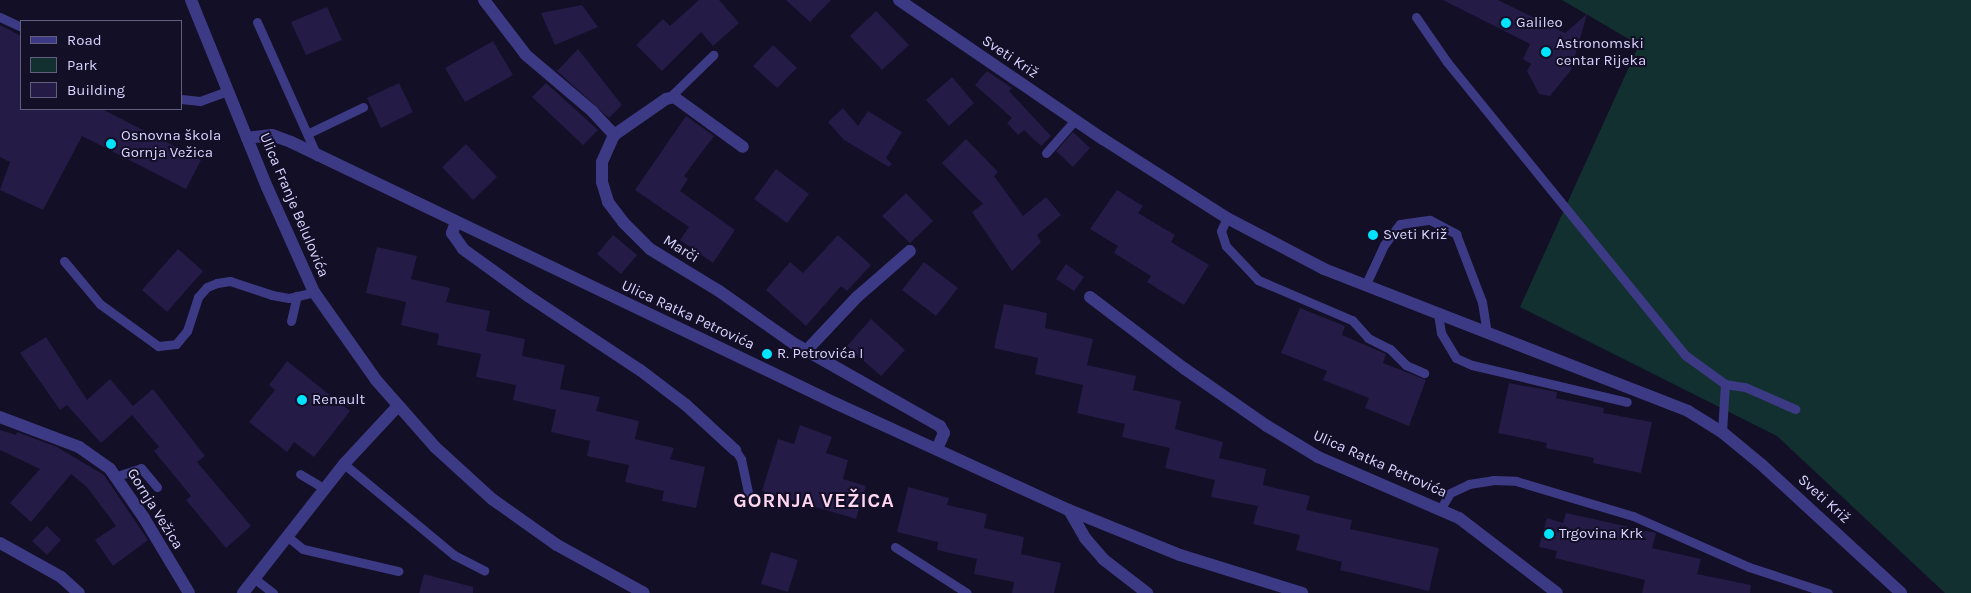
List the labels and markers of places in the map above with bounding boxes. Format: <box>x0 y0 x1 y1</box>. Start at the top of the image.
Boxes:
place label: Galileo <box>1516 14 1563 32</box>
marker: Galileo <box>1500 17 1512 29</box>
place label: Astronomski centar Rijeka <box>1556 34 1646 69</box>
marker: Astronomski centar Rijeka <box>1540 46 1552 58</box>
place label: Osnovna škola Gornja Vežica <box>121 126 221 161</box>
marker: Osnovna škola Gornja Vežica <box>105 138 117 150</box>
place label: Sveti Križ <box>1383 226 1447 244</box>
marker: Sveti Križ <box>1367 229 1379 241</box>
place label: R. Petrovića I <box>777 345 863 363</box>
marker: R. Petrovića I <box>761 348 773 360</box>
place label: Renault <box>312 391 365 409</box>
marker: Renault <box>296 394 308 406</box>
place label: Trgovina Krk <box>1559 525 1643 543</box>
marker: Trgovina Krk <box>1543 528 1555 540</box>

